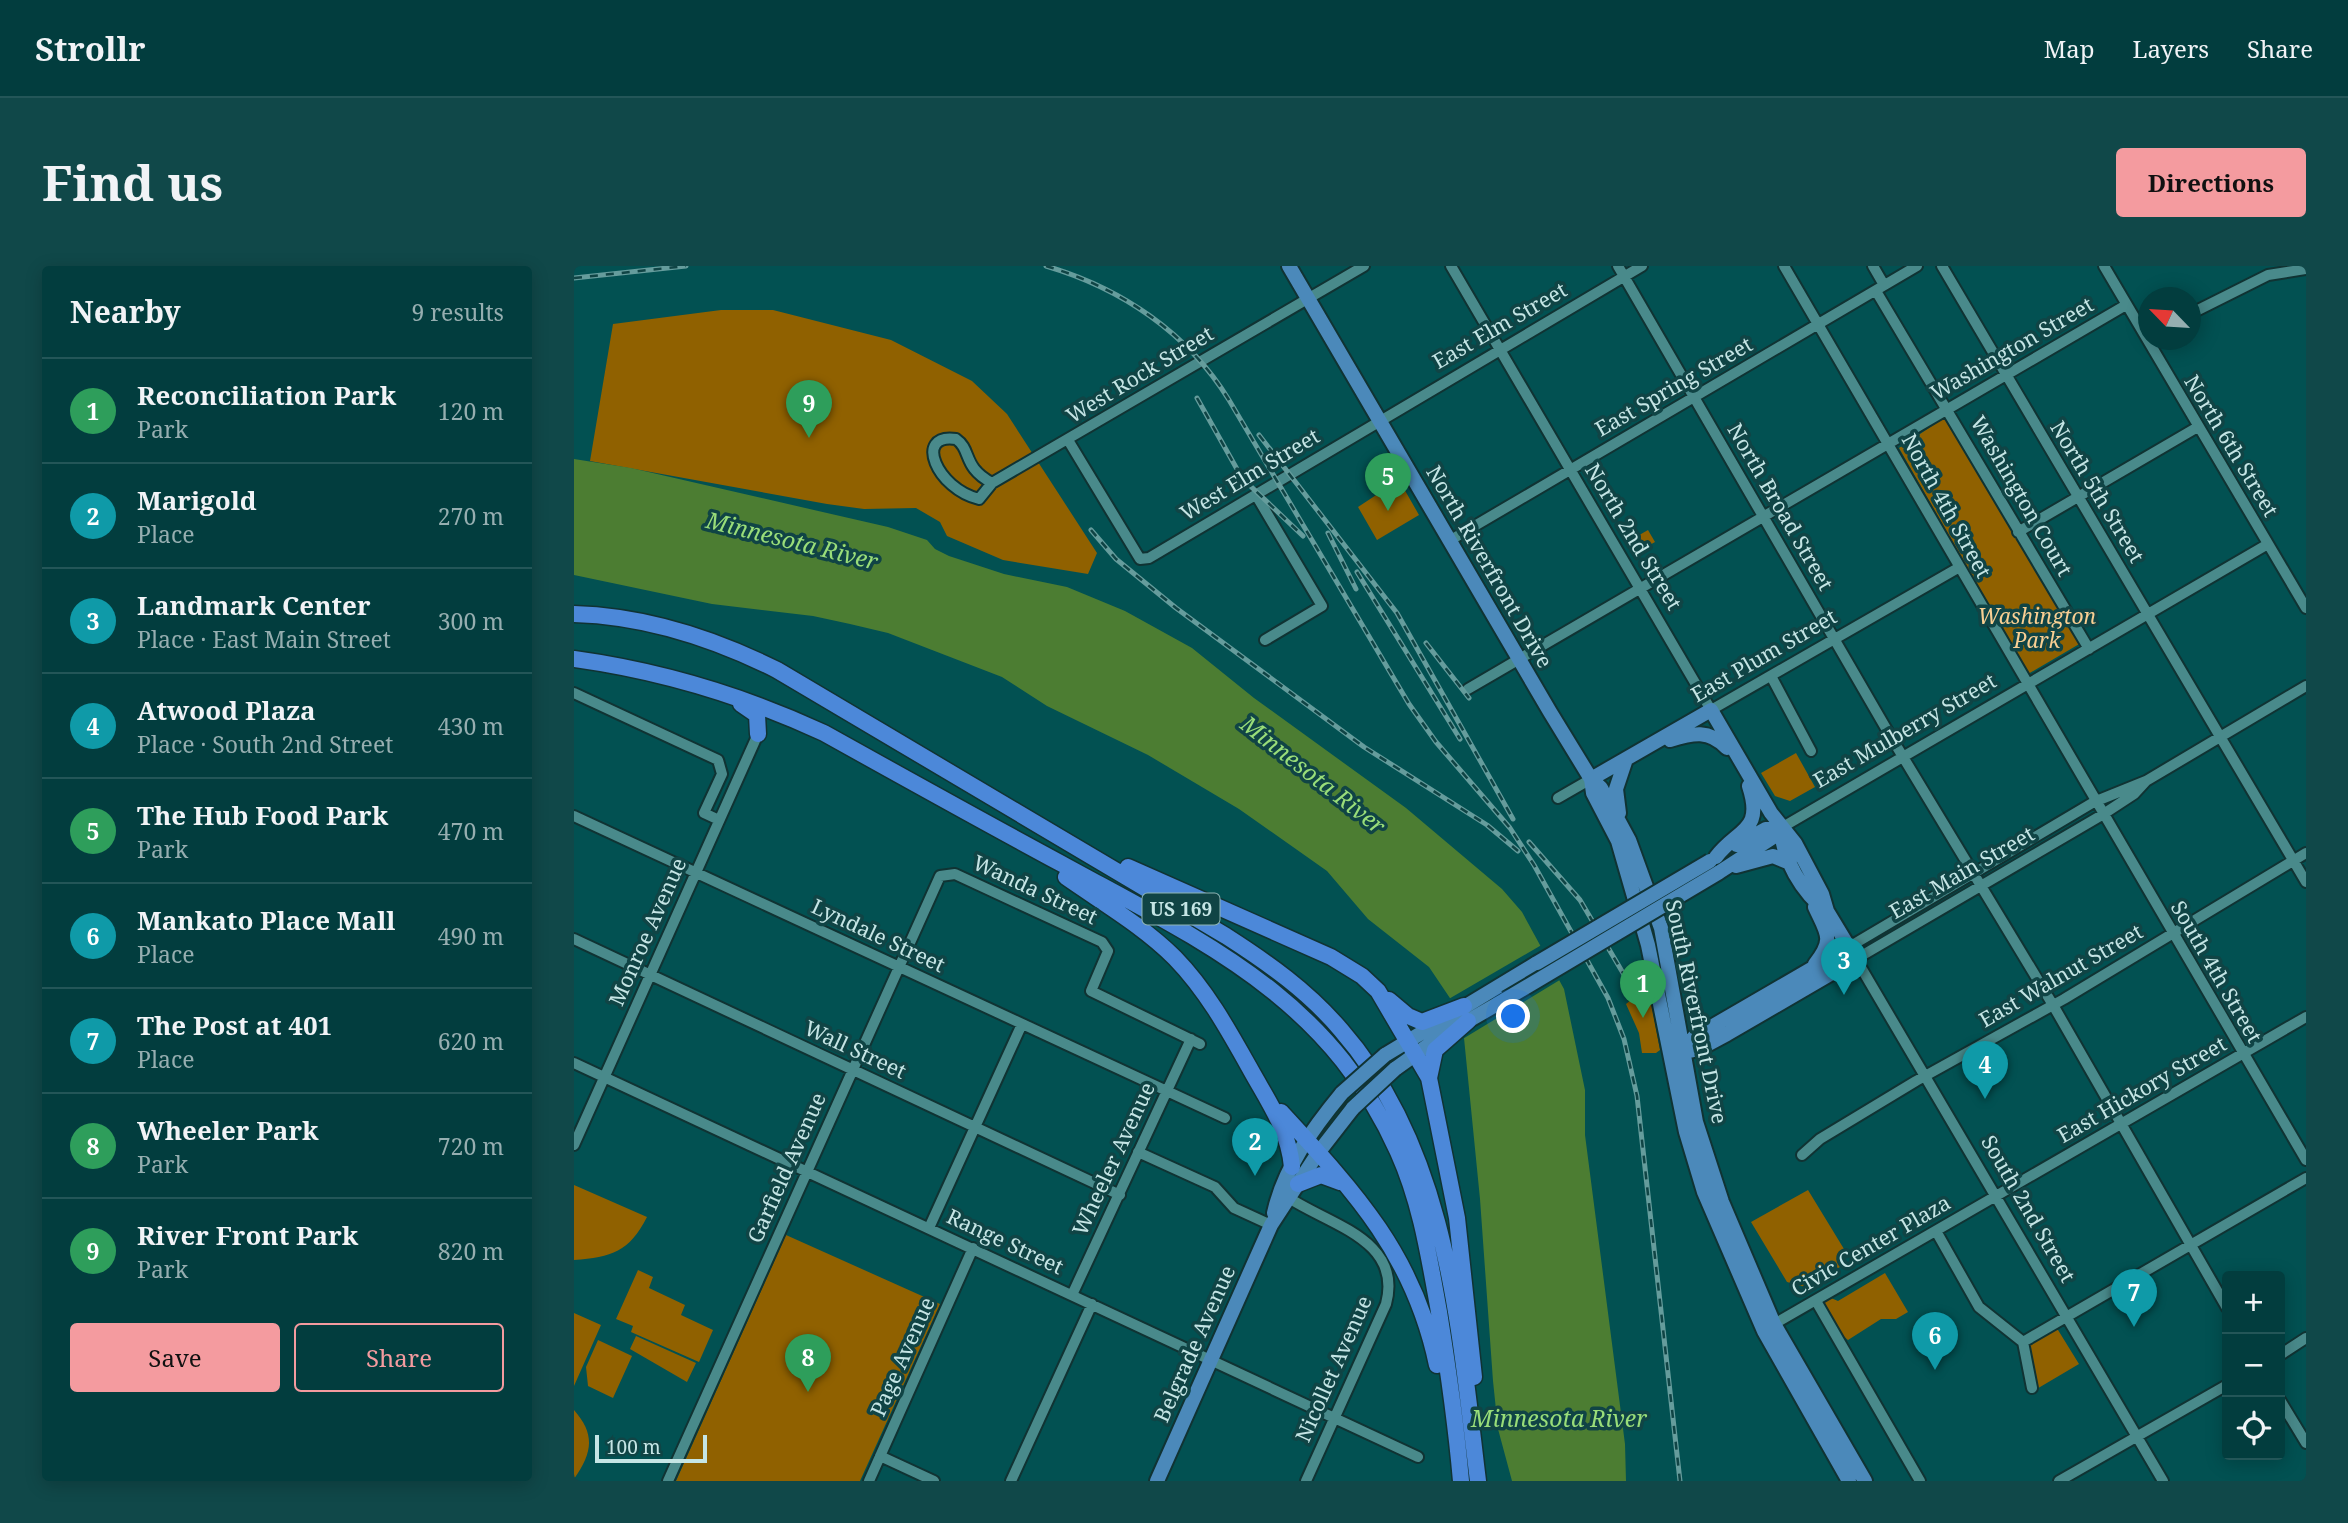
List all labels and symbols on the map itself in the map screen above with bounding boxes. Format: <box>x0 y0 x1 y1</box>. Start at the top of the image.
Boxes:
street label: East Elm Street <box>1427 275 1572 375</box>
north arrow <box>2138 287 2201 350</box>
street label: Washington Street <box>1925 290 2098 406</box>
street label: West Rock Street <box>1061 319 1218 429</box>
street label: East Spring Street <box>1590 330 1757 443</box>
street label: North 6th Street <box>2178 369 2285 522</box>
pin: 9 <box>786 380 832 438</box>
street label: Washington Court <box>1965 410 2079 581</box>
street label: North 5th Street <box>2044 415 2151 568</box>
street label: North Broad Street <box>1722 418 1840 595</box>
street label: West Elm Street <box>1175 422 1324 527</box>
street label: North 4th Street <box>1896 428 1998 583</box>
pin: 5 <box>1365 453 1411 511</box>
street label: North 2nd Street <box>1579 458 1689 615</box>
street label: North Riverfront Drive <box>1420 460 1559 673</box>
water label: Minnesota River <box>702 503 882 577</box>
street label: East Plum Street <box>1686 602 1841 708</box>
park label: Washington Park <box>1978 602 2097 654</box>
street label: East Mulberry Street <box>1808 666 2001 794</box>
water label: Minnesota River <box>1234 707 1393 841</box>
street label: East Main Street <box>1884 819 2039 925</box>
street label: Wanda Street <box>968 848 1102 930</box>
street label: Monroe Avenue <box>602 853 692 1010</box>
street label: Lyndale Street <box>807 892 950 978</box>
road number: US 169 <box>1142 894 1220 924</box>
street label: South 4th Street <box>2165 895 2269 1048</box>
street label: South Riverfront Drive <box>1660 897 1734 1126</box>
street label: East Walnut Street <box>1974 917 2147 1033</box>
pin: 3 <box>1821 937 1867 995</box>
pin: 1 <box>1620 960 1666 1018</box>
your location <box>1496 999 1530 1033</box>
street label: Wall Street <box>800 1013 911 1085</box>
street label: East Hickory Street <box>2052 1029 2231 1149</box>
pin: 4 <box>1962 1041 2008 1099</box>
street label: Wheeler Avenue <box>1065 1077 1161 1240</box>
street label: Garfield Avenue <box>740 1088 832 1247</box>
pin: 2 <box>1232 1118 1278 1176</box>
street label: South 2nd Street <box>1975 1130 2082 1287</box>
street label: Civic Center Plaza <box>1786 1188 1955 1302</box>
street label: Range Street <box>943 1202 1068 1280</box>
street label: Belgrade Avenue <box>1147 1261 1241 1426</box>
pin: 7 <box>2111 1269 2157 1327</box>
street label: Nicollet Avenue <box>1288 1291 1378 1446</box>
street label: Page Avenue <box>863 1293 941 1421</box>
pin: 6 <box>1912 1312 1958 1370</box>
pin: 8 <box>785 1334 831 1392</box>
water label: Minnesota River <box>1470 1402 1647 1434</box>
scale bar <box>595 1432 707 1464</box>

